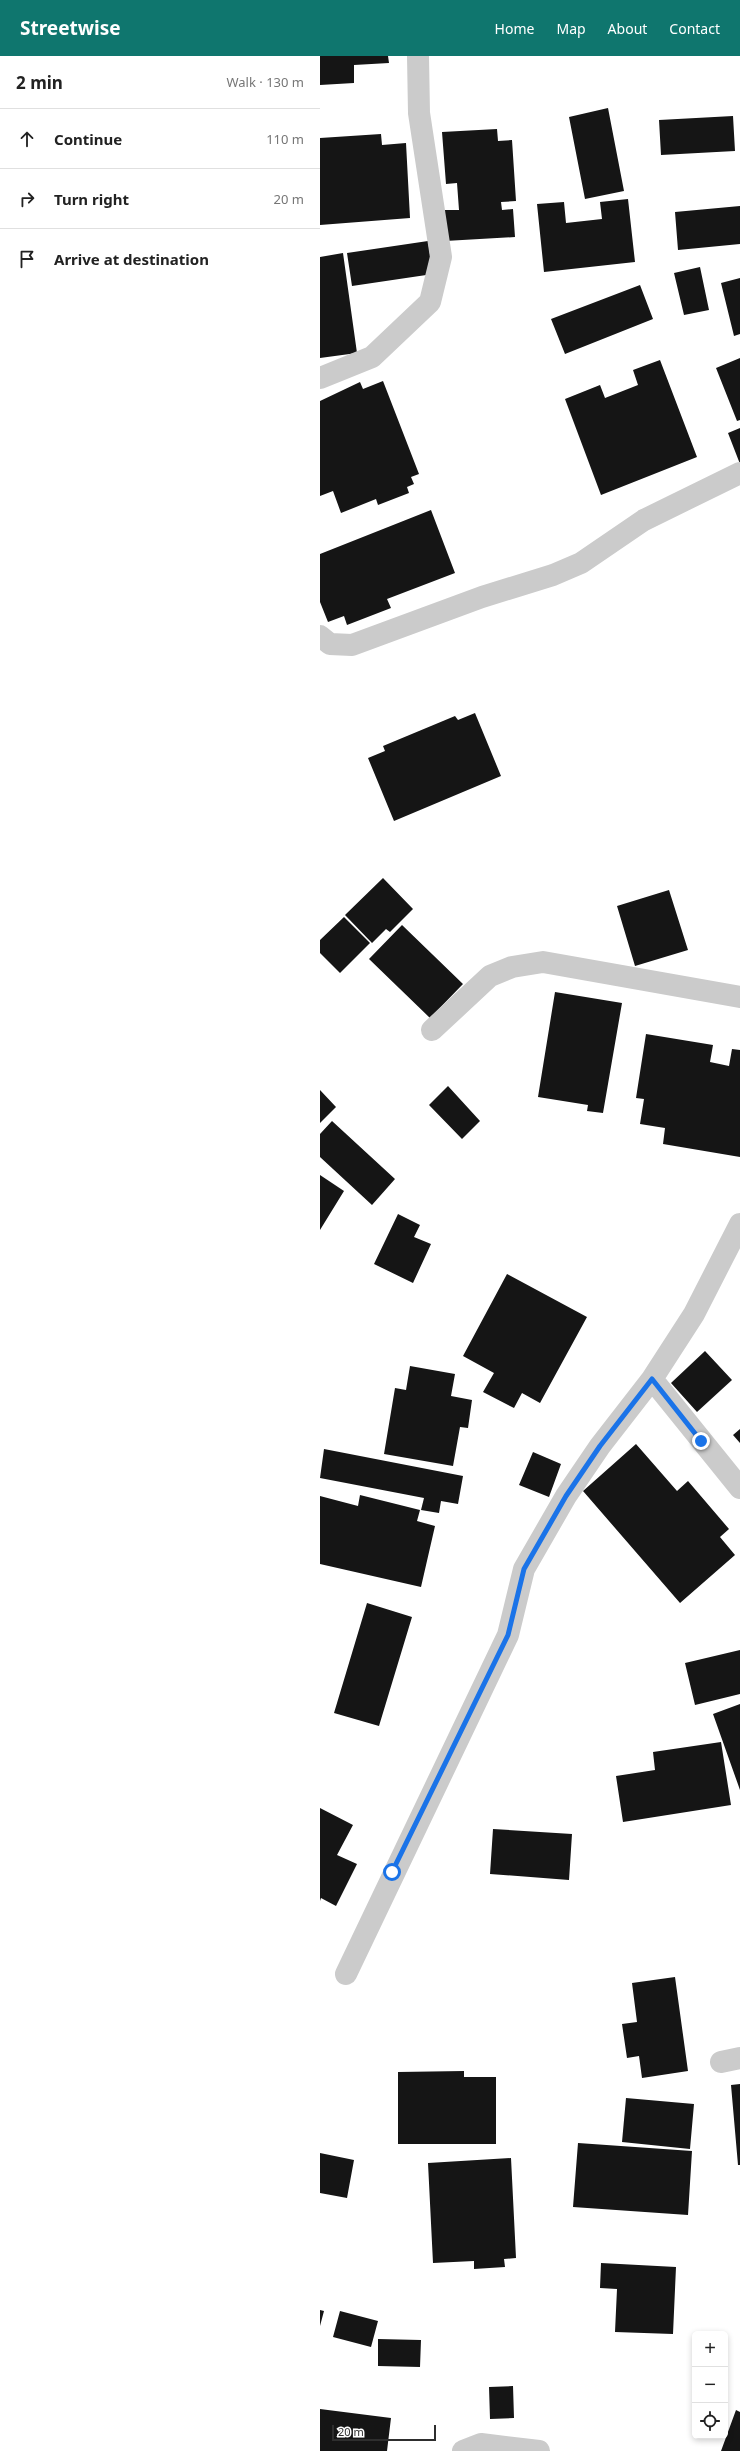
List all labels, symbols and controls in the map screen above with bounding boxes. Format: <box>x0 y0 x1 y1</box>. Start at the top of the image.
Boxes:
text: Streetwise <box>20 15 121 41</box>
text: Home <box>495 19 534 38</box>
text: Map <box>556 19 586 38</box>
text: About <box>608 19 647 38</box>
text: Contact <box>669 19 720 38</box>
text: 2 min <box>16 71 63 94</box>
text: Walk · 130 m <box>226 73 304 91</box>
icon: ahead <box>16 128 38 150</box>
text: Continue <box>54 129 122 149</box>
text: 110 m <box>266 130 304 148</box>
icon: right <box>16 188 38 210</box>
text: Turn right <box>54 189 129 209</box>
text: 20 m <box>274 190 304 208</box>
icon: arrive <box>16 248 38 270</box>
text: Arrive at destination <box>54 249 209 269</box>
route end <box>692 1432 710 1450</box>
route start <box>383 1863 401 1881</box>
map controls <box>692 2331 728 2439</box>
button: + <box>692 2331 728 2367</box>
button: − <box>692 2367 728 2403</box>
button: locate <box>692 2403 728 2439</box>
scale bar <box>332 2423 436 2442</box>
text: 20 m <box>338 2424 364 2439</box>

